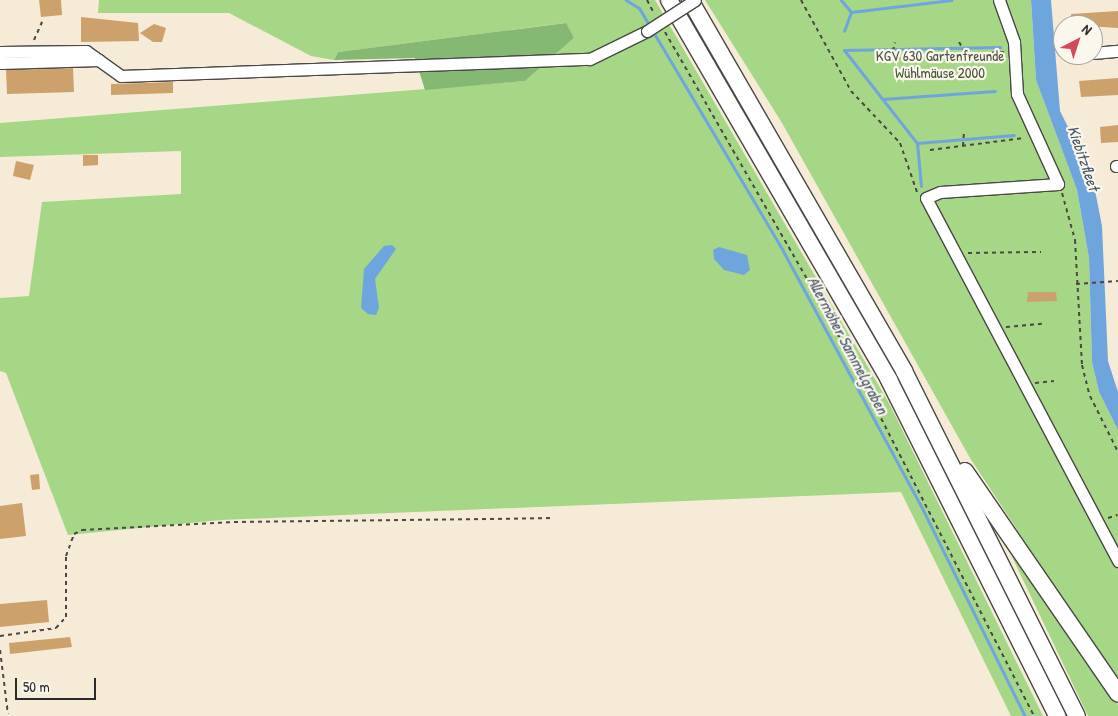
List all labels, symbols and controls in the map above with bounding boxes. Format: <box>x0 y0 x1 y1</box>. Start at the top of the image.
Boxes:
north arrow <box>1053 15 1103 65</box>
text: N <box>1078 19 1096 39</box>
park label: KGV 630 Gartenfreunde Wühlmäuse 2000 <box>876 46 1004 81</box>
water label: Kiebitzfleet <box>1064 123 1104 193</box>
water label: Allermöher Sammelgraben <box>804 273 892 417</box>
scale bar <box>18 668 99 700</box>
text: 50 m <box>23 676 50 697</box>

